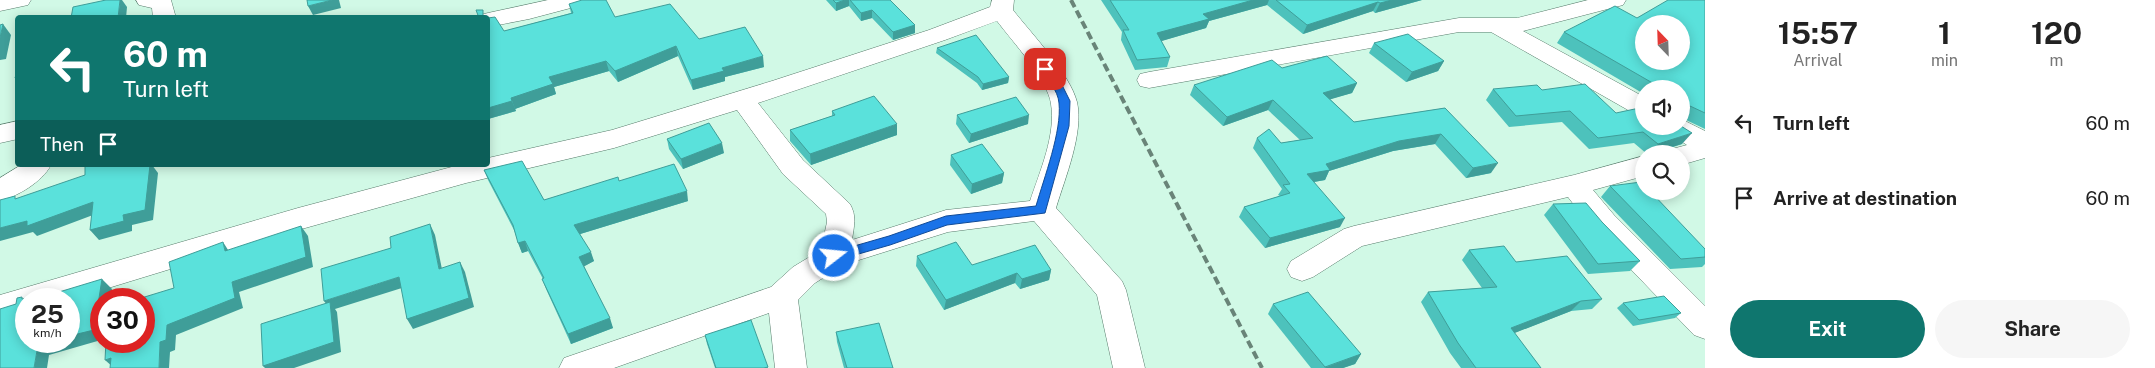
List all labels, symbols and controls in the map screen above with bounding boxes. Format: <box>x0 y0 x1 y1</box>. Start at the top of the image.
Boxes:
north arrow <box>1635 15 1690 70</box>
map controls <box>1635 15 1690 200</box>
text: 15:57 <box>1778 15 1858 51</box>
text: 1 <box>1938 15 1951 51</box>
text: 120 <box>2031 15 2082 51</box>
text: 60 m <box>123 34 208 75</box>
icon: left <box>40 35 105 100</box>
pin <box>1024 48 1066 90</box>
text: Arrival <box>1793 51 1843 70</box>
text: min <box>1931 51 1958 70</box>
text: m <box>2050 51 2063 70</box>
icon: arrive <box>1031 55 1059 83</box>
text: Turn left <box>123 76 209 102</box>
button: sound <box>1635 80 1690 135</box>
icon: left <box>1730 109 1758 137</box>
text: Turn left <box>1773 112 1850 134</box>
text: 60 m <box>2086 112 2130 134</box>
icon: arrive <box>94 130 122 158</box>
text: Then <box>40 133 84 155</box>
button: search <box>1635 145 1690 200</box>
icon: arrive <box>1730 184 1758 212</box>
text: Arrive at destination <box>1773 187 1957 209</box>
text: 60 m <box>2086 187 2130 209</box>
position arrow <box>807 229 859 281</box>
speed limit sign: 30 <box>90 288 155 353</box>
text: 25 <box>31 299 64 329</box>
button: Exit <box>1730 300 1925 358</box>
button: Share <box>1935 300 2130 358</box>
text: km/h <box>33 326 62 340</box>

